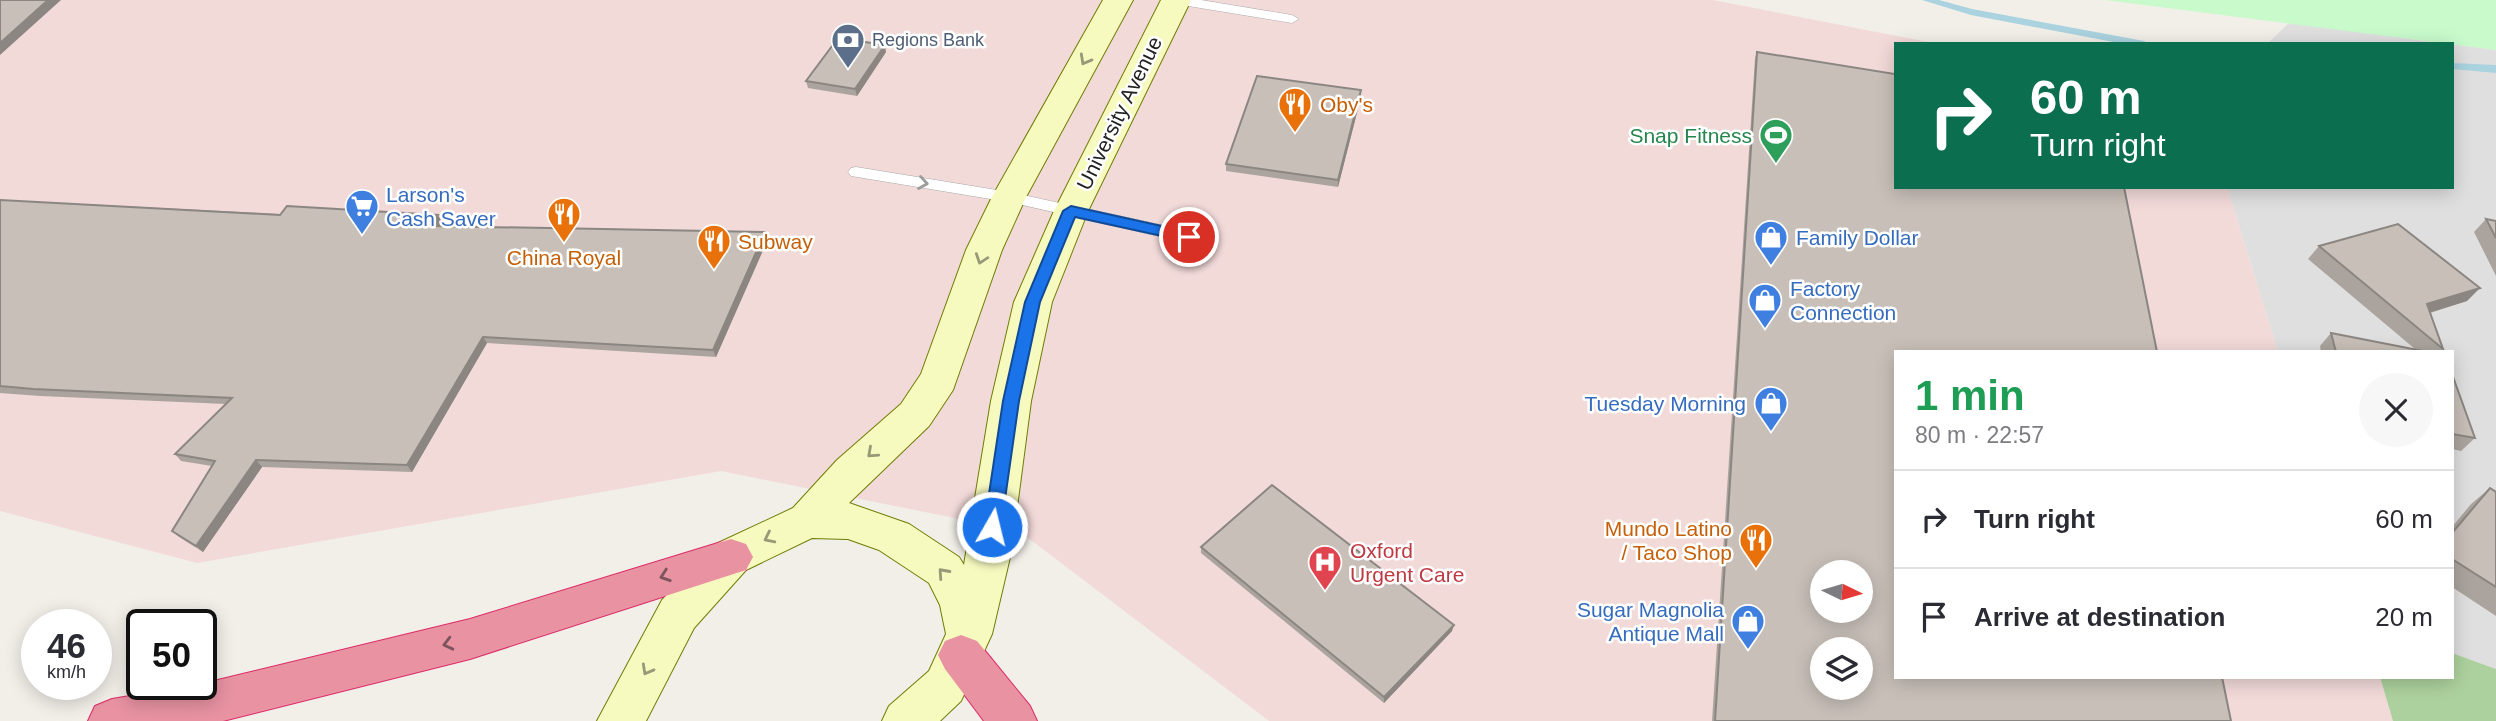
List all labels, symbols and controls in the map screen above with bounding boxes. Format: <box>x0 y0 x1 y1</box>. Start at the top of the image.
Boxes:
bank icon: Regions Bank <box>829 21 867 70</box>
place label: Regions Bank <box>872 30 985 50</box>
street label: University Avenue <box>1072 33 1166 193</box>
one-way arrow <box>1080 53 1093 65</box>
icon: right <box>1915 70 2006 161</box>
text: 60 m <box>2030 70 2142 124</box>
restaurant icon: Oby's <box>1276 85 1314 134</box>
place label: Oby's <box>1320 93 1373 116</box>
sports icon: Snap Fitness <box>1757 116 1795 165</box>
place label: Snap Fitness <box>1629 124 1752 147</box>
text: Turn right <box>2030 127 2166 163</box>
one-way arrow <box>917 175 929 190</box>
place label: Larson's Cash Saver <box>386 183 496 230</box>
supermarket icon: Larson's Cash Saver <box>343 187 381 236</box>
restaurant icon: China Royal <box>545 195 583 244</box>
pin <box>1159 207 1219 267</box>
icon: arrive <box>1170 218 1208 256</box>
shop icon: Family Dollar <box>1752 218 1790 267</box>
restaurant icon: Subway <box>695 222 733 271</box>
place label: Family Dollar <box>1796 226 1919 249</box>
place label: Subway <box>738 230 813 253</box>
place label: China Royal <box>507 246 621 269</box>
one-way arrow <box>975 253 989 265</box>
place label: Factory Connection <box>1790 277 1896 324</box>
shop icon: Factory Connection <box>1746 281 1784 330</box>
text: 1 min <box>1915 372 2025 419</box>
button: close <box>2359 373 2433 447</box>
shop icon: Tuesday Morning <box>1752 384 1790 433</box>
place label: Tuesday Morning <box>1585 392 1746 415</box>
text: 80 m · 22:57 <box>1915 422 2044 448</box>
one-way arrow <box>867 445 880 457</box>
position arrow <box>955 490 1029 564</box>
icon: right <box>1915 500 1953 538</box>
text: Turn right <box>1974 504 2095 534</box>
text: 60 m <box>2375 504 2433 534</box>
place label: Mundo Latino / Taco Shop <box>1605 517 1732 564</box>
restaurant icon: Mundo Latino / Taco Shop <box>1737 521 1775 570</box>
one-way arrow <box>764 529 776 543</box>
place label: Oxford Urgent Care <box>1350 539 1464 586</box>
hospital icon: Oxford Urgent Care <box>1306 543 1344 592</box>
north arrow <box>1810 560 1872 623</box>
map controls <box>1810 560 1873 700</box>
one-way arrow <box>660 568 672 582</box>
one-way arrow <box>939 568 951 581</box>
place label: Sugar Magnolia Antique Mall <box>1577 598 1724 645</box>
icon: arrive <box>1915 598 1953 636</box>
shop icon: Sugar Magnolia Antique Mall <box>1729 602 1767 651</box>
text: Arrive at destination <box>1974 602 2225 632</box>
text: 20 m <box>2375 602 2433 632</box>
speed limit sign: 50 <box>126 609 217 700</box>
text: 46 <box>47 626 86 665</box>
one-way arrow <box>442 636 454 650</box>
button: layers <box>1810 637 1873 700</box>
text: km/h <box>47 662 86 682</box>
one-way arrow <box>642 663 655 675</box>

